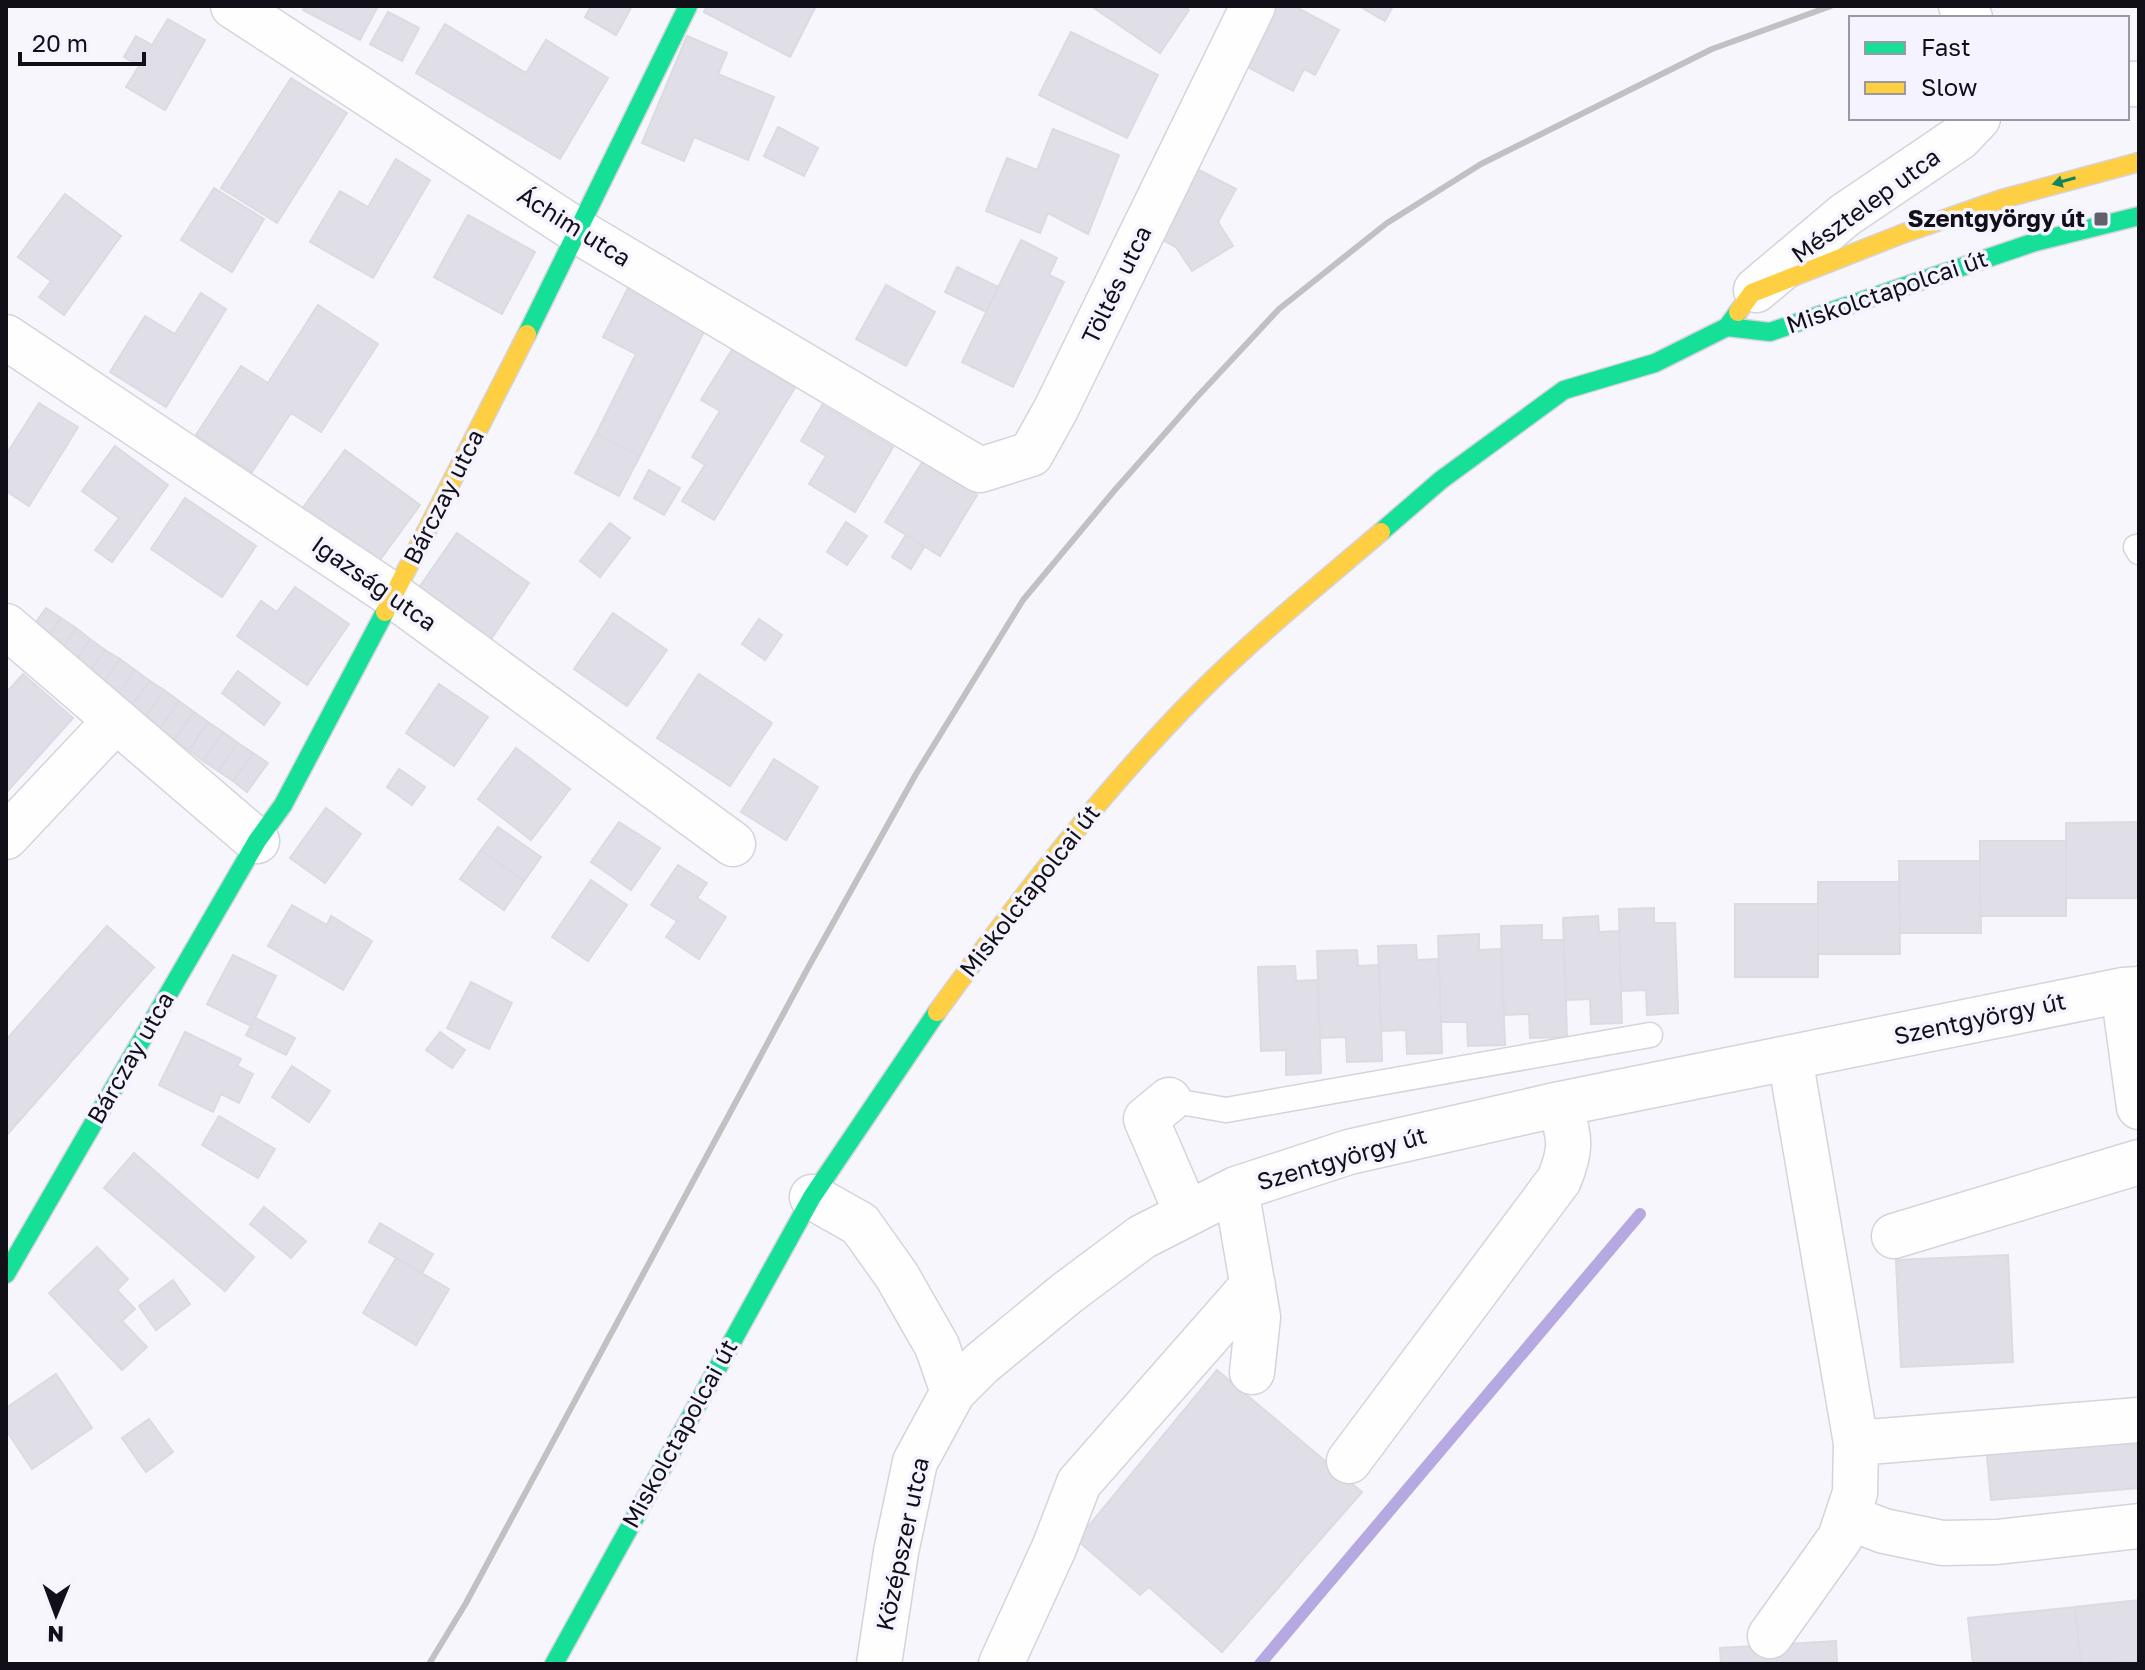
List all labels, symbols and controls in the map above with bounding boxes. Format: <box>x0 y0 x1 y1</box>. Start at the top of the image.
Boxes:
scale bar <box>20 16 144 66</box>
legend <box>1849 16 2129 120</box>
text: 20 m <box>32 28 88 57</box>
text: Fast <box>1921 32 1971 61</box>
text: Slow <box>1921 72 1977 101</box>
street label: Mésztelep utca <box>1785 141 1945 268</box>
one-way arrow <box>2051 175 2075 188</box>
street label: Áchim utca <box>513 179 637 272</box>
place label: Szentgyörgy út <box>1908 203 2085 232</box>
marker: Szentgyörgy út <box>2092 210 2110 228</box>
street label: Töltés utca <box>1075 220 1157 348</box>
street label: Miskolctapolcai út <box>1782 243 1991 339</box>
street label: Bárczay utca <box>396 424 489 569</box>
street label: Igazság utca <box>307 529 443 636</box>
street label: Miskolctapolcai út <box>953 798 1105 982</box>
street label: Szentgyörgy út <box>1891 985 2068 1050</box>
street label: Bárczay utca <box>80 986 179 1128</box>
street label: Szentgyörgy út <box>1253 1120 1430 1196</box>
street label: Miskolctapolcai út <box>615 1334 742 1532</box>
street label: Középszer utca <box>869 1454 934 1633</box>
north arrow <box>16 1574 96 1654</box>
text: N <box>47 1621 64 1648</box>

